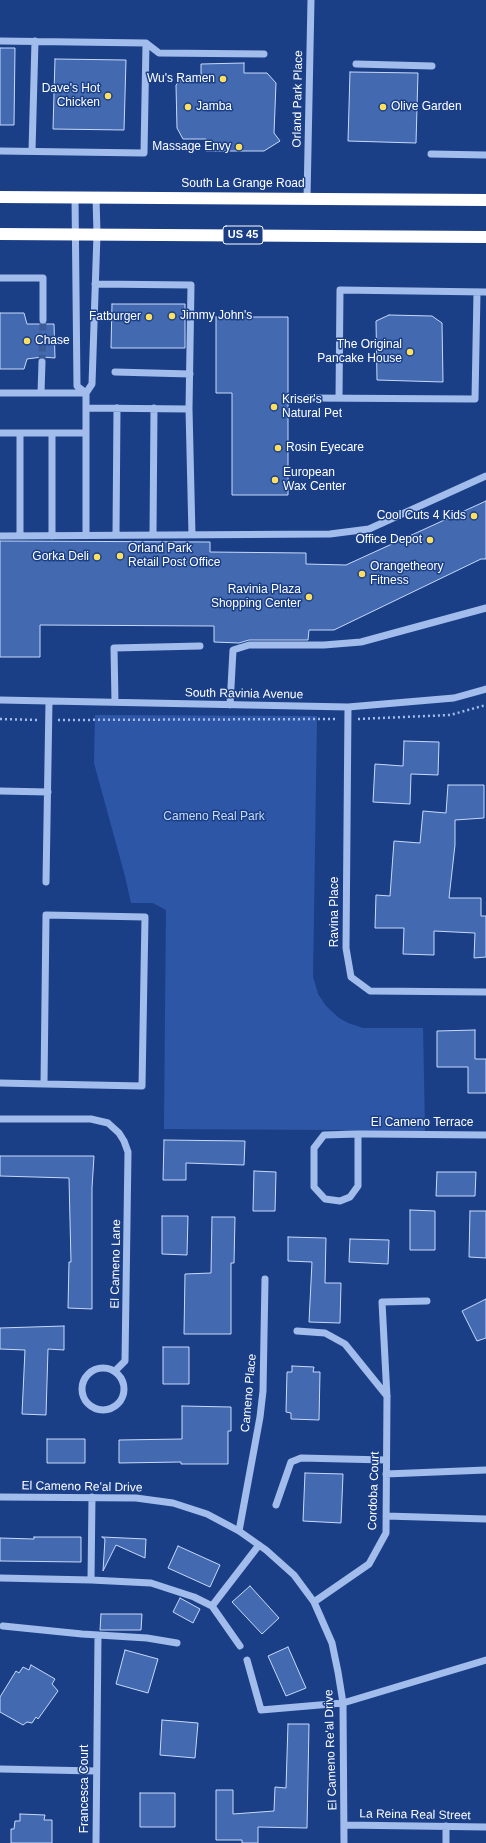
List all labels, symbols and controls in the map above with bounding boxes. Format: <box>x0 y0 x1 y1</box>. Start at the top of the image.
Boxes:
street label: Orland Park Place <box>290 50 306 148</box>
place label: Wu's Ramen <box>147 72 215 86</box>
marker: Wu's Ramen <box>218 74 228 84</box>
place label: Dave's Hot Chicken <box>42 82 100 110</box>
marker: Dave's Hot Chicken <box>103 91 113 101</box>
place label: Jamba <box>196 100 232 114</box>
place label: Olive Garden <box>391 100 462 114</box>
marker: Jamba <box>183 102 193 112</box>
marker: Olive Garden <box>378 102 388 112</box>
place label: Massage Envy <box>152 140 231 154</box>
marker: Massage Envy <box>234 142 244 152</box>
street label: South La Grange Road <box>181 177 305 191</box>
road number: US 45 <box>223 226 263 244</box>
place label: Jimmy John's <box>180 309 252 323</box>
place label: Fatburger <box>89 310 141 324</box>
marker: Jimmy John's <box>167 311 177 321</box>
marker: Fatburger <box>144 312 154 322</box>
place label: Chase <box>35 334 70 348</box>
marker: Chase <box>22 336 32 346</box>
place label: The Original Pancake House <box>317 338 402 366</box>
marker: The Original Pancake House <box>405 347 415 357</box>
place label: Kriser's Natural Pet <box>282 393 342 421</box>
marker: Kriser's Natural Pet <box>269 402 279 412</box>
place label: Rosin Eyecare <box>286 441 364 455</box>
marker: Rosin Eyecare <box>273 443 283 453</box>
place label: European Wax Center <box>283 466 346 494</box>
marker: European Wax Center <box>270 475 280 485</box>
place label: Cool Cuts 4 Kids <box>377 509 466 523</box>
marker: Cool Cuts 4 Kids <box>469 511 479 521</box>
place label: Office Depot <box>356 533 422 547</box>
marker: Office Depot <box>425 535 435 545</box>
place label: Orland Park Retail Post Office <box>128 542 220 570</box>
place label: Gorka Deli <box>32 550 89 564</box>
marker: Orland Park Retail Post Office <box>115 551 125 561</box>
marker: Gorka Deli <box>92 552 102 562</box>
place label: Orangetheory Fitness <box>370 560 443 588</box>
marker: Orangetheory Fitness <box>357 569 367 579</box>
place label: Ravinia Plaza Shopping Center <box>211 583 301 611</box>
marker: Ravinia Plaza Shopping Center <box>304 592 314 602</box>
street label: South Ravinia Avenue <box>185 686 303 702</box>
park label: Cameno Real Park <box>163 810 265 824</box>
street label: Ravina Place <box>328 877 342 947</box>
street label: El Cameno Terrace <box>371 1116 473 1130</box>
street label: El Cameno Lane <box>108 1219 124 1309</box>
street label: Cameno Place <box>238 1353 260 1433</box>
street label: Cordoba Court <box>365 1451 383 1531</box>
street label: El Cameno Re'al Drive <box>21 1479 143 1495</box>
street label: El Cameno Re'al Drive <box>322 1689 340 1811</box>
street label: Francesca Court <box>78 1745 92 1833</box>
street label: La Reina Real Street <box>359 1807 471 1823</box>

